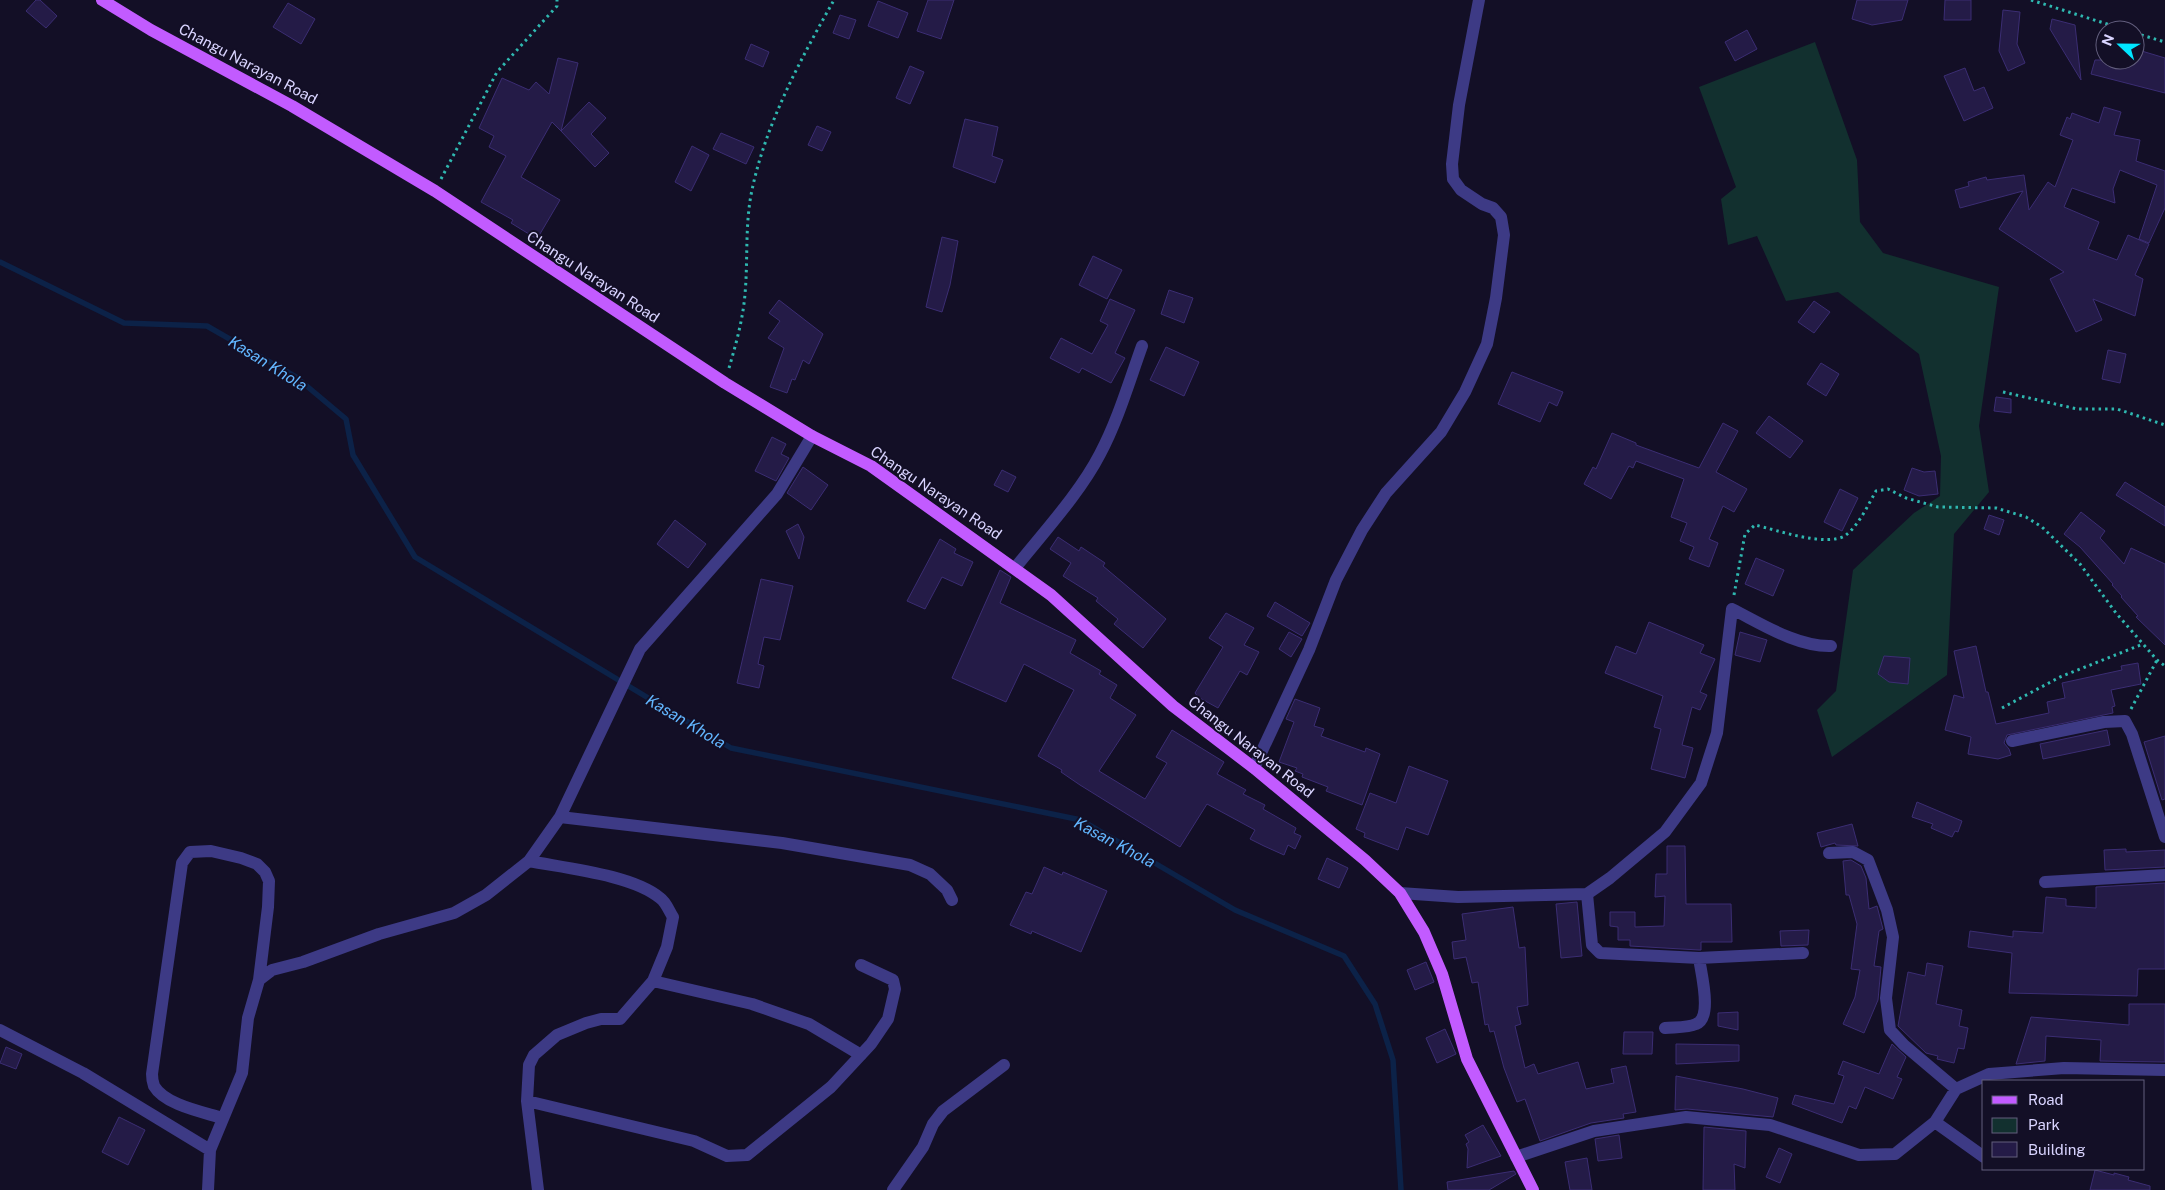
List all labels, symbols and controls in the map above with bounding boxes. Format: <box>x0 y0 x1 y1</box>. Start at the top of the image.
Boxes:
street label: Changu Narayan Road <box>176 20 320 107</box>
north arrow <box>2095 20 2145 70</box>
text: N <box>2098 32 2117 48</box>
street label: Changu Narayan Road <box>524 227 663 326</box>
water label: Kasan Khola <box>225 332 311 395</box>
street label: Changu Narayan Road <box>867 442 1005 543</box>
water label: Kasan Khola <box>643 690 729 753</box>
street label: Changu Narayan Road <box>1185 692 1317 801</box>
water label: Kasan Khola <box>1071 813 1159 872</box>
legend <box>1982 1080 2145 1170</box>
text: Road <box>2028 1091 2064 1108</box>
text: Park <box>2028 1116 2060 1133</box>
text: Building <box>2028 1141 2086 1158</box>

